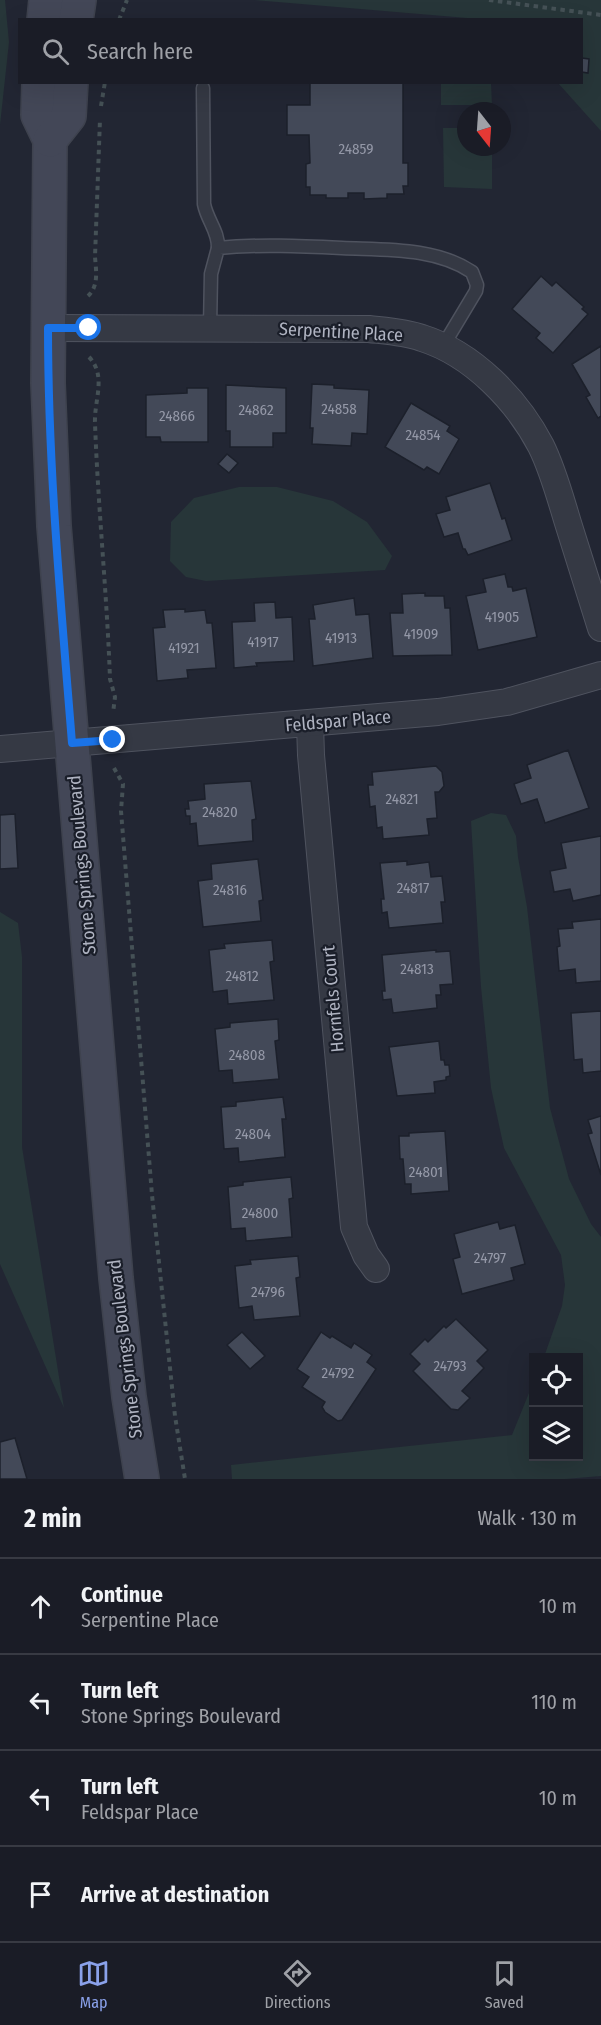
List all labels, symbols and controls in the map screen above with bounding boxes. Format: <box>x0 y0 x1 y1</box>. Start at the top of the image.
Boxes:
search box <box>18 18 583 84</box>
icon: search <box>39 35 72 68</box>
text: Search here <box>87 38 193 65</box>
north arrow <box>457 102 511 156</box>
house number: 24859 <box>338 140 374 158</box>
route start <box>75 314 101 340</box>
street label: Serpentine Place <box>278 318 404 346</box>
house number: 24858 <box>321 400 357 418</box>
house number: 24862 <box>239 401 274 419</box>
house number: 24866 <box>159 407 195 425</box>
house number: 24854 <box>405 426 441 444</box>
house number: 41905 <box>485 608 519 626</box>
house number: 41909 <box>404 625 438 643</box>
house number: 41913 <box>325 629 357 647</box>
house number: 41917 <box>247 633 279 651</box>
house number: 41921 <box>168 639 200 657</box>
street label: Feldspar Place <box>284 705 392 737</box>
route end <box>99 726 125 752</box>
street label: Stone Springs Boulevard <box>63 774 101 956</box>
house number: 24821 <box>385 790 419 808</box>
house number: 24820 <box>202 803 238 821</box>
house number: 24817 <box>397 879 429 897</box>
house number: 24816 <box>213 881 247 899</box>
street label: Hornfels Court <box>317 945 349 1053</box>
house number: 24813 <box>400 960 434 978</box>
house number: 24812 <box>225 967 259 985</box>
house number: 24808 <box>229 1046 265 1064</box>
house number: 24804 <box>235 1125 271 1143</box>
house number: 24801 <box>409 1163 443 1181</box>
house number: 24800 <box>242 1204 278 1222</box>
house number: 24797 <box>474 1249 506 1267</box>
street label: Stone Springs Boulevard <box>103 1258 147 1440</box>
house number: 24796 <box>251 1283 285 1301</box>
map controls <box>529 1353 583 1461</box>
button: locate <box>529 1353 583 1407</box>
house number: 24793 <box>434 1357 467 1375</box>
house number: 24792 <box>322 1364 355 1382</box>
button: layers <box>529 1407 583 1461</box>
text: 2 min <box>24 1503 82 1534</box>
text: Walk · 130 m <box>477 1506 577 1530</box>
text: Continue <box>81 1581 163 1608</box>
icon: ahead <box>24 1590 57 1623</box>
text: 10 m <box>539 1594 577 1618</box>
text: Serpentine Place <box>81 1608 219 1632</box>
text: Turn left <box>81 1677 159 1704</box>
icon: left <box>24 1686 57 1719</box>
text: 110 m <box>531 1690 577 1714</box>
text: Stone Springs Boulevard <box>81 1704 281 1728</box>
text: Turn left <box>81 1773 159 1800</box>
icon: left <box>24 1782 57 1815</box>
text: 10 m <box>539 1786 577 1810</box>
text: Feldspar Place <box>81 1800 199 1824</box>
icon: arrive <box>24 1878 57 1911</box>
text: Arrive at destination <box>81 1881 269 1908</box>
tab: Map <box>77 1957 110 2012</box>
tab: Directions <box>264 1957 331 2012</box>
tab: Saved <box>485 1957 524 2012</box>

